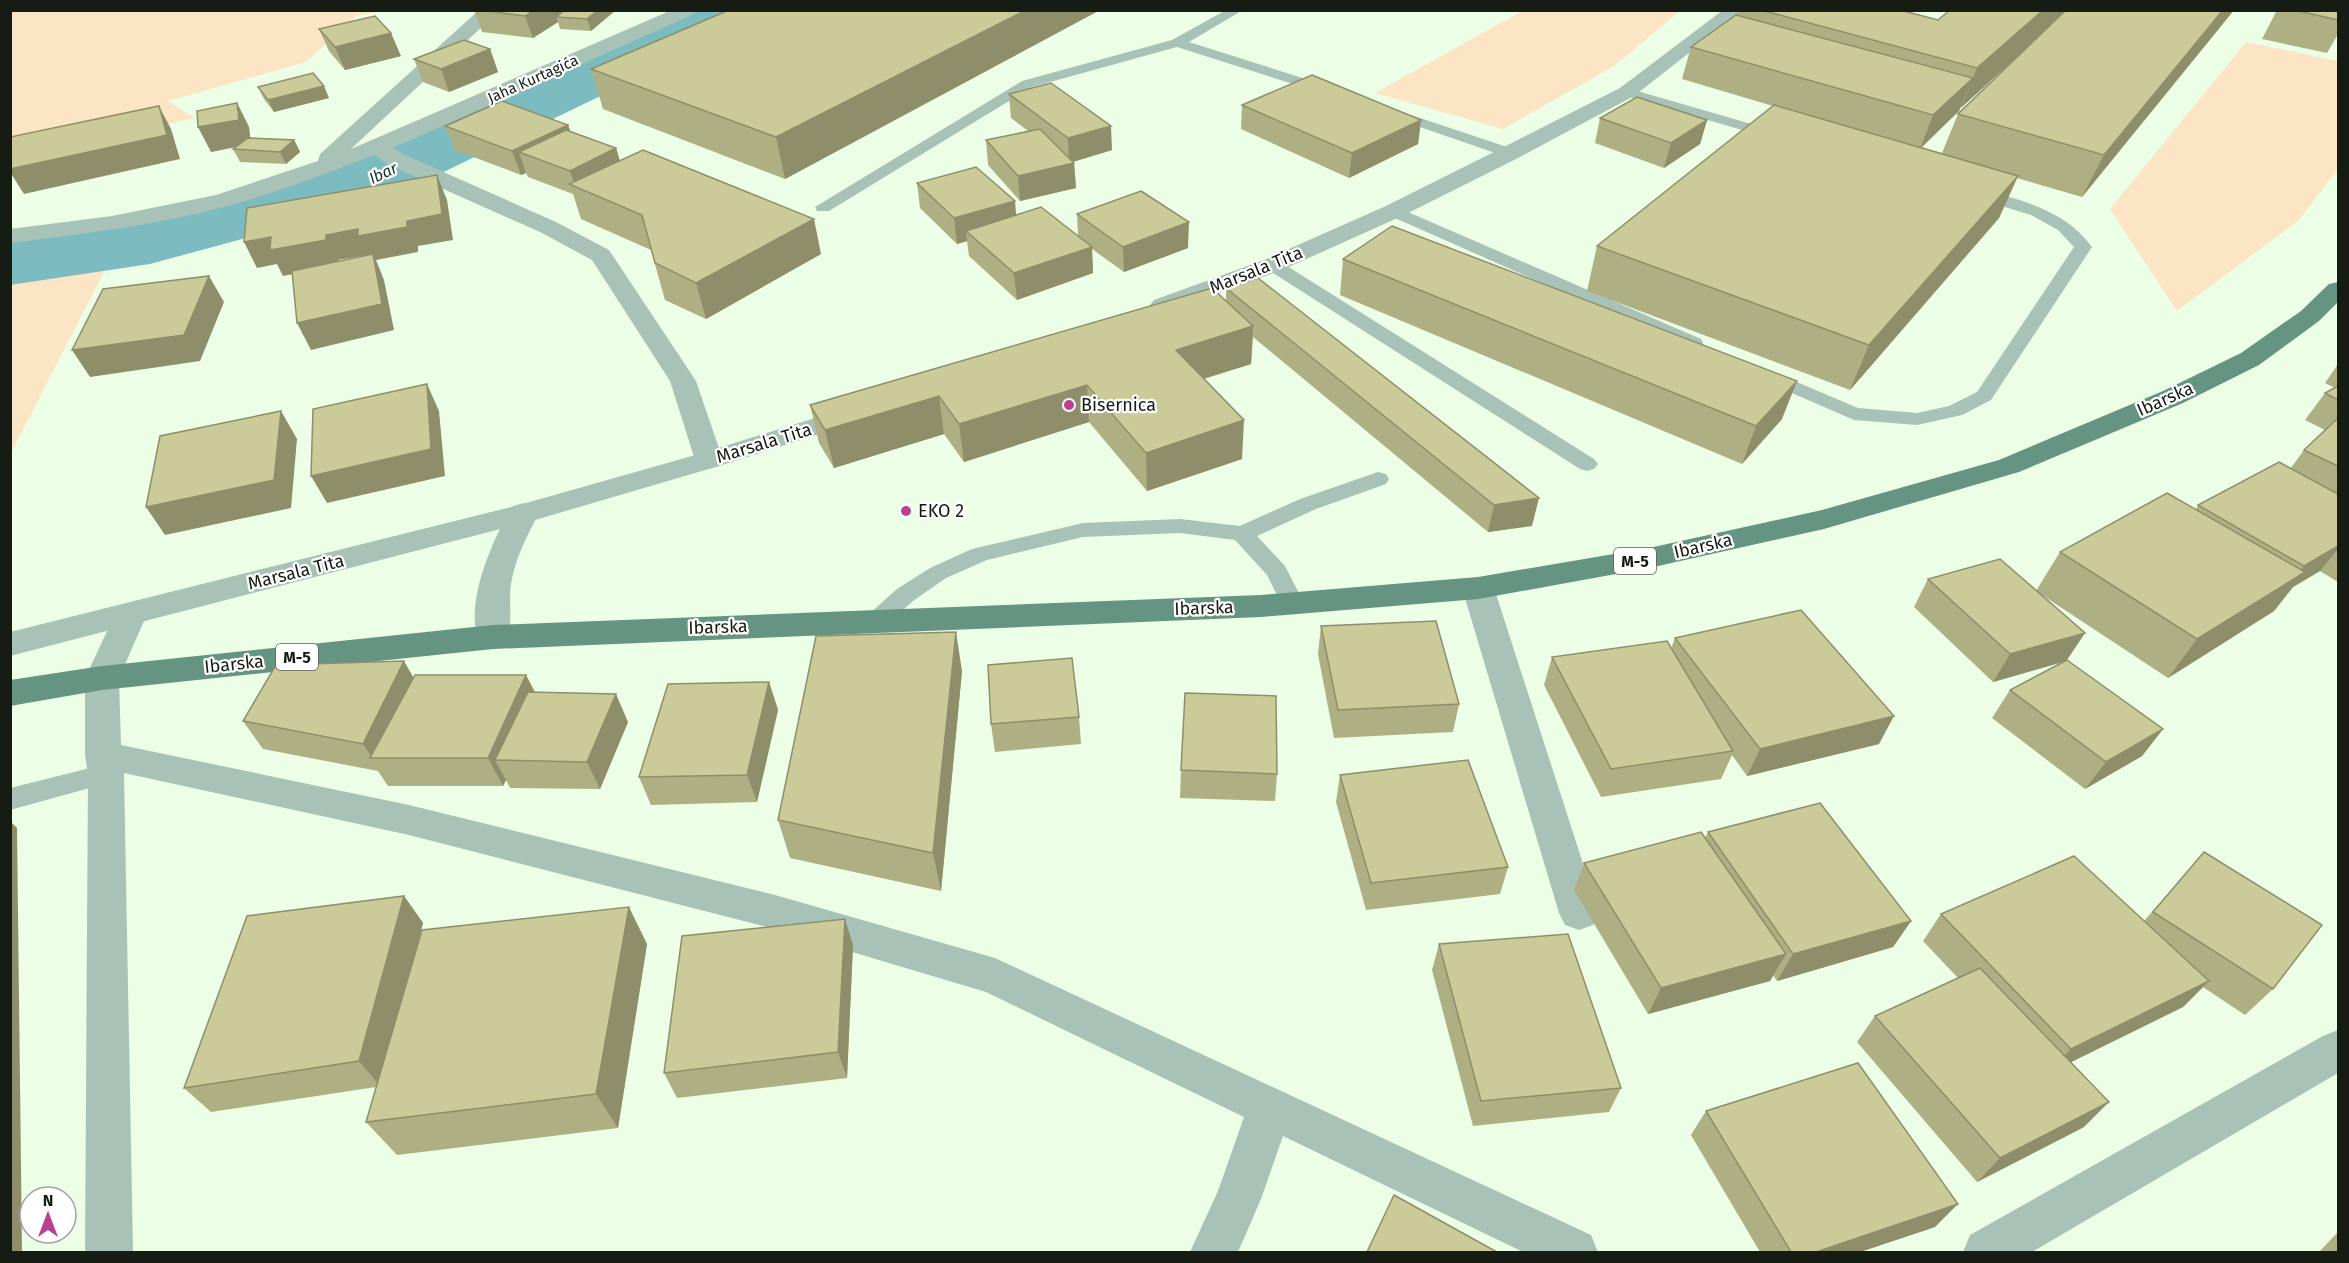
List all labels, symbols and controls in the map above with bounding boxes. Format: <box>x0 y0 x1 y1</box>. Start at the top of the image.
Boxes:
street label: Jaha Kurtagića <box>485 51 581 107</box>
water label: Ibar <box>366 158 401 188</box>
street label: Marsala Tita <box>1206 241 1306 299</box>
street label: Ibarska <box>2133 377 2197 421</box>
place label: Bisernica <box>1081 394 1156 416</box>
marker: Bisernica <box>1062 398 1076 412</box>
street label: Marsala Tita <box>714 418 814 468</box>
place label: EKO 2 <box>918 500 964 522</box>
marker: EKO 2 <box>899 504 913 518</box>
street label: Ibarska <box>1672 529 1734 563</box>
road number: M-5 <box>1614 548 1656 574</box>
street label: Marsala Tita <box>245 549 347 595</box>
street label: Ibarska <box>1174 596 1234 620</box>
street label: Ibarska <box>688 615 748 639</box>
road number: M-5 <box>276 644 318 670</box>
street label: Ibarska <box>203 650 265 678</box>
north arrow <box>18 1185 78 1245</box>
text: N <box>43 1191 53 1210</box>

